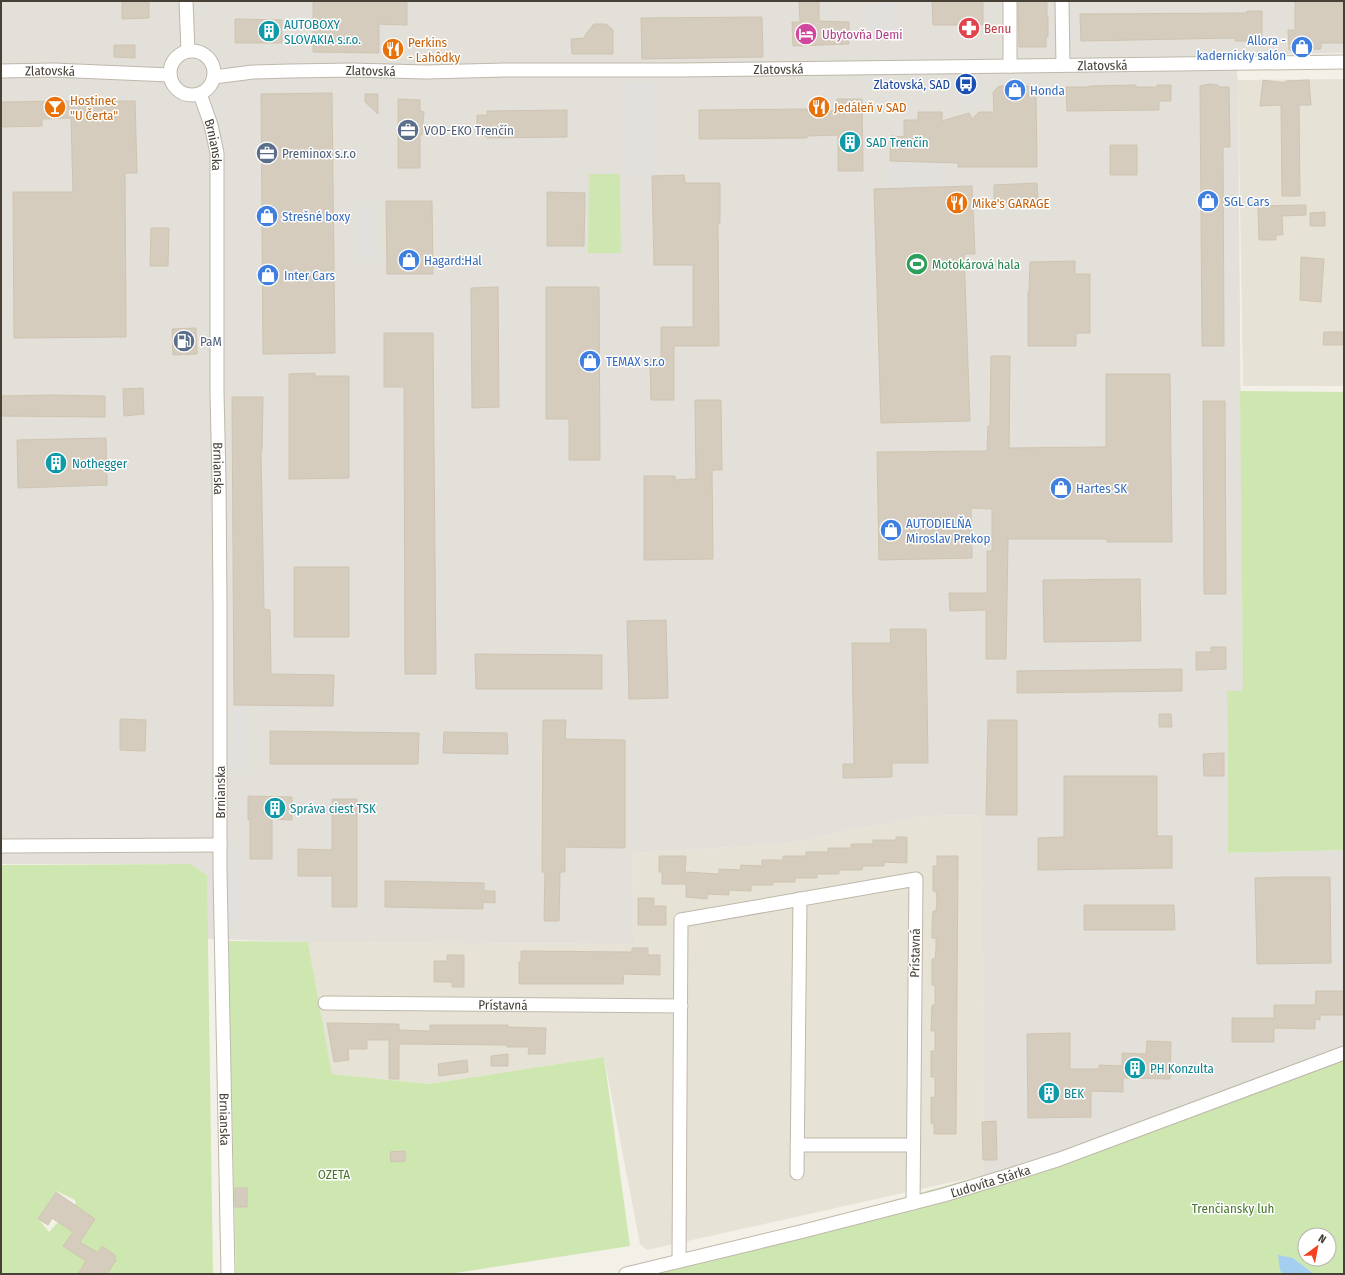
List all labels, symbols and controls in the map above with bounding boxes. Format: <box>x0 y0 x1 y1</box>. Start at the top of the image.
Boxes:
pharmacy icon: Benu <box>956 15 982 41</box>
place label: AUTOBOXY SLOVAKIA s.r.o. <box>284 17 361 47</box>
building icon: AUTOBOXY SLOVAKIA s.r.o. <box>256 18 282 44</box>
hotel icon: Ubytovňa Demi <box>793 21 819 47</box>
place label: Benu <box>984 21 1011 36</box>
place label: Ubytovňa Demi <box>822 27 902 42</box>
place label: Allora - kadernícky salón <box>1196 33 1286 63</box>
shop icon: Allora - kadernícky salón <box>1289 34 1315 60</box>
place label: Perkins - Lahôdky <box>408 35 461 65</box>
restaurant icon: Perkins - Lahôdky <box>380 36 406 62</box>
street label: Zlatovská <box>1077 57 1128 73</box>
street label: Zlatovská <box>753 61 804 77</box>
street label: Zlatovská <box>25 62 75 78</box>
street label: Zlatovská <box>346 62 396 79</box>
bus stop icon: Zlatovská, SAD <box>953 71 979 97</box>
place label: Zlatovská, SAD <box>873 77 950 92</box>
shop icon: Honda <box>1002 77 1028 103</box>
place label: Honda <box>1030 83 1065 98</box>
place label: Hostinec "U Čerta" <box>70 93 118 123</box>
bar icon: Hostinec "U Čerta" <box>42 94 68 120</box>
restaurant icon: Jedáleň v SAD <box>806 94 832 120</box>
place label: Jedáleň v SAD <box>834 100 907 115</box>
street label: Brnianska <box>202 117 225 171</box>
office icon: VOD-EKO Trenčín <box>395 117 421 143</box>
place label: VOD-EKO Trenčín <box>424 123 514 138</box>
building icon: SAD Trenčín <box>837 129 863 155</box>
place label: SAD Trenčín <box>866 135 929 150</box>
office icon: Preminox s.r.o <box>254 140 280 166</box>
place label: Preminox s.r.o <box>282 146 356 161</box>
shop icon: SGL Cars <box>1195 188 1221 214</box>
restaurant icon: Mike's GARAGE <box>944 190 970 216</box>
place label: SGL Cars <box>1224 194 1270 209</box>
place label: Mike's GARAGE <box>972 196 1049 211</box>
shop icon: Strešné boxy <box>254 203 280 229</box>
place label: Strešné boxy <box>282 209 351 224</box>
shop icon: Hagard:Hal <box>396 247 422 273</box>
sports icon: Motokárová hala <box>904 251 930 277</box>
place label: Hagard:Hal <box>424 253 482 268</box>
place label: Motokárová hala <box>932 257 1020 272</box>
shop icon: Inter Cars <box>255 262 281 288</box>
place label: Inter Cars <box>284 268 336 283</box>
fuel station icon: PaM <box>171 328 197 354</box>
place label: PaM <box>200 334 222 349</box>
shop icon: TEMAX s.r.o <box>577 348 603 374</box>
place label: TEMAX s.r.o <box>606 354 665 369</box>
street label: Brnianska <box>211 442 227 495</box>
building icon: Nothegger <box>43 450 69 476</box>
place label: Nothegger <box>72 456 128 471</box>
shop icon: Hartes SK <box>1048 475 1074 501</box>
place label: Hartes SK <box>1076 481 1127 496</box>
place label: AUTODIELŇA Miroslav Prekop <box>906 516 990 546</box>
shop icon: AUTODIELŇA Miroslav Prekop <box>878 517 904 543</box>
street label: Brnianska <box>213 766 228 818</box>
building icon: Správa ciest TSK <box>262 795 288 821</box>
place label: Správa ciest TSK <box>290 801 376 816</box>
street label: Prístavná <box>907 928 923 978</box>
street label: Prístavná <box>478 997 528 1012</box>
building icon: PH Konzulta <box>1122 1055 1148 1081</box>
place label: PH Konzulta <box>1150 1061 1214 1076</box>
building icon: BEK <box>1036 1080 1062 1106</box>
place label: BEK <box>1064 1086 1084 1101</box>
street label: Brnianska <box>217 1093 233 1146</box>
street label: Ľudovíta Stárka <box>949 1162 1032 1200</box>
park label: OZETA <box>318 1167 350 1182</box>
park label: Trenčiansky luh <box>1192 1201 1274 1216</box>
north arrow <box>1297 1227 1337 1267</box>
text: N <box>1316 1232 1328 1246</box>

